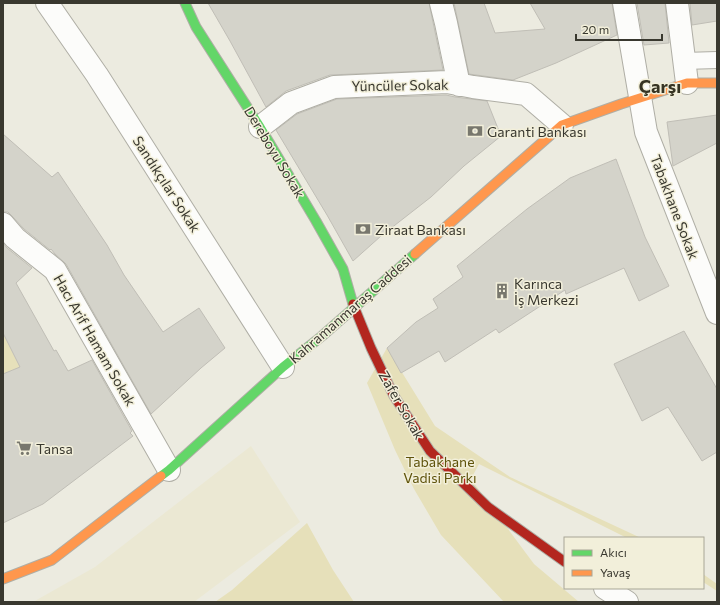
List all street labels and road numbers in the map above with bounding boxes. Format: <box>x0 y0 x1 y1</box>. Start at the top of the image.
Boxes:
street label: Yüncüler Sokak <box>351 76 449 94</box>
street label: Dereboyu Sokak <box>241 103 309 201</box>
street label: Sandıkçılar Sokak <box>130 133 205 236</box>
street label: Tabakhane Sokak <box>647 152 703 262</box>
street label: Kahramanmaraş Caddesi <box>285 251 415 367</box>
street label: Hacı Arif Hamam Sokak <box>50 271 140 409</box>
street label: Zafer Sokak <box>375 368 429 443</box>

